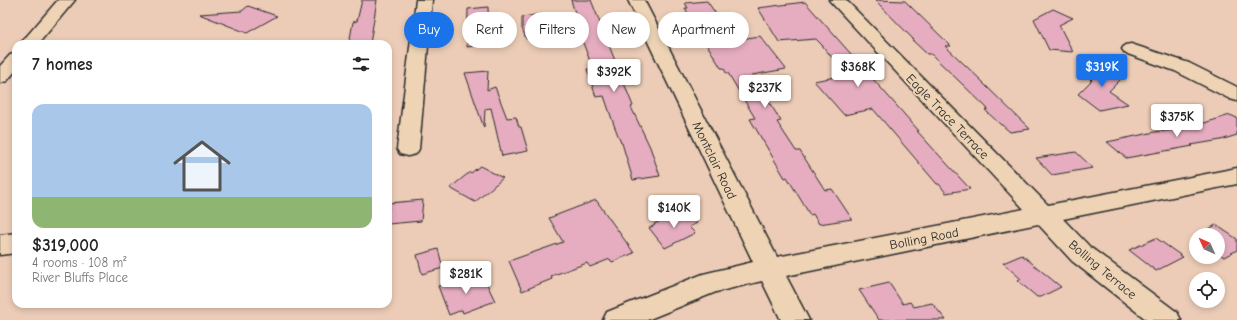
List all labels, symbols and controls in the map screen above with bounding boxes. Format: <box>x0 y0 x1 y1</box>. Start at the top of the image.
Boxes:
chip: Buy <box>404 12 454 48</box>
chip: Rent <box>462 12 517 48</box>
chip: Filters <box>525 12 589 48</box>
chip: New <box>597 12 650 48</box>
chip: Apartment <box>658 12 749 48</box>
icon: filters <box>350 53 372 75</box>
pin: $368K <box>830 54 886 88</box>
pin: $319K <box>1074 54 1130 88</box>
text: 7 homes <box>32 55 93 74</box>
pin: $392K <box>586 59 642 93</box>
text: $368K <box>840 59 876 74</box>
text: $319K <box>1085 59 1119 74</box>
text: $392K <box>597 64 631 79</box>
street label: Eagle Trace Terrace <box>903 71 992 162</box>
pin: $237K <box>737 75 793 109</box>
text: $237K <box>748 80 782 95</box>
pin: $375K <box>1149 104 1205 138</box>
text: $375K <box>1160 109 1194 124</box>
street label: Montclair Road <box>689 119 740 202</box>
icon: home <box>166 130 238 202</box>
pin: $140K <box>646 195 702 229</box>
text: $140K <box>657 200 691 215</box>
street label: Bolling Road <box>888 224 960 253</box>
north arrow <box>1189 228 1225 264</box>
map controls <box>1189 228 1225 308</box>
text: $319,000 <box>32 236 99 255</box>
street label: Bolling Terrace <box>1066 237 1140 302</box>
text: 4 rooms · 108 m² <box>32 255 127 270</box>
pin: $281K <box>438 261 494 295</box>
text: $281K <box>449 266 483 281</box>
text: River Bluffs Place <box>32 270 128 285</box>
button: locate <box>1189 272 1225 308</box>

